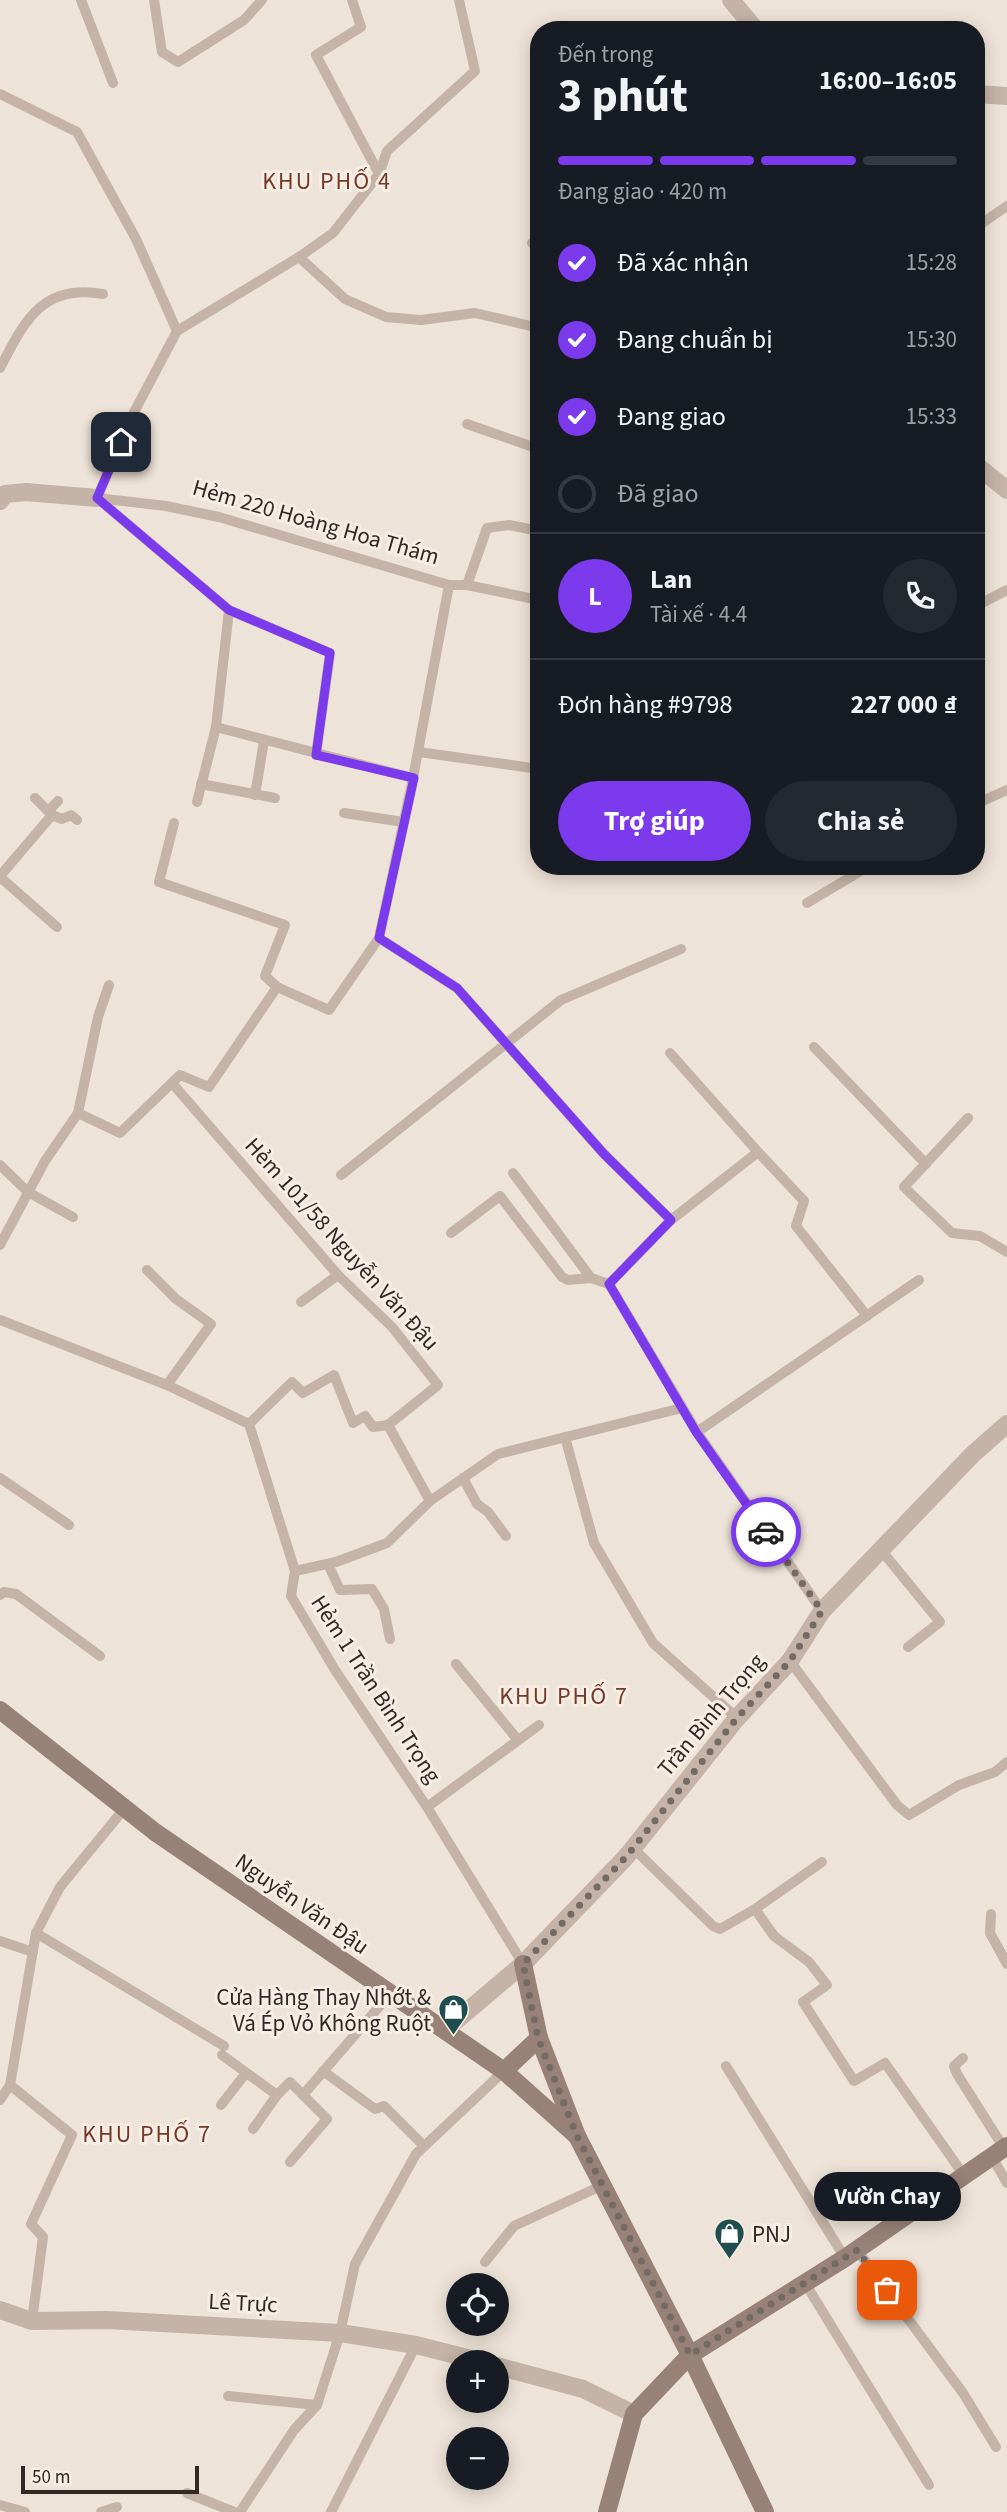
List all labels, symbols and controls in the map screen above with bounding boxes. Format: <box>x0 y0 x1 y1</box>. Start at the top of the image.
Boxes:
text: Đến trong <box>558 38 653 71</box>
text: 16:00–16:05 <box>819 62 957 99</box>
text: 3 phút <box>558 64 688 129</box>
district label: KHU PHỐ 4 <box>262 164 392 199</box>
text: Đang giao · 420 m <box>558 175 727 208</box>
icon: check <box>558 244 596 282</box>
text: Đã xác nhận <box>617 244 749 281</box>
text: 15:28 <box>906 246 957 279</box>
icon: check <box>558 321 596 359</box>
text: Đang chuẩn bị <box>617 321 773 358</box>
text: 15:30 <box>906 323 957 356</box>
icon: check <box>558 398 596 436</box>
text: Đang giao <box>617 398 726 435</box>
text: 15:33 <box>906 400 957 433</box>
pin <box>91 412 151 472</box>
icon: home <box>102 423 140 461</box>
street label: Hẻm 220 Hoàng Hoa Thám <box>189 471 443 573</box>
text: Đã giao <box>617 475 699 512</box>
button: phone <box>883 559 957 633</box>
text: Lan <box>650 561 692 598</box>
text: L <box>588 578 602 615</box>
text: Tài xế · 4.4 <box>650 598 747 631</box>
text: Đơn hàng #9798 <box>558 686 732 723</box>
text: 227 000 ₫ <box>851 686 957 723</box>
button: Trợ giúp <box>558 781 751 861</box>
button: Chia sẻ <box>765 781 957 861</box>
street label: Hẻm 101/58 Nguyễn Văn Đậu <box>237 1130 447 1358</box>
courier <box>731 1497 801 1567</box>
icon: car <box>747 1513 785 1551</box>
street label: Hẻm 1 Trần Bình Trọng <box>303 1589 449 1790</box>
street label: Trần Bình Trọng <box>650 1646 773 1784</box>
district label: KHU PHỐ 7 <box>499 1679 629 1714</box>
street label: Nguyễn Văn Đậu <box>228 1845 376 1963</box>
place label: Cửa Hàng Thay Nhớt & Vá Ép Vỏ Không Ruột <box>216 1981 431 2040</box>
shop icon: Cửa Hàng Thay Nhớt & Vá Ép Vỏ Không Ruột <box>437 1993 471 2037</box>
district label: KHU PHỐ 7 <box>82 2117 212 2152</box>
callout: Vườn Chay <box>814 2171 960 2220</box>
text: Vườn Chay <box>834 2180 941 2213</box>
shop icon: PNJ <box>712 2217 746 2261</box>
place label: PNJ <box>752 2218 791 2251</box>
pin <box>857 2260 917 2320</box>
icon: bag <box>868 2271 906 2309</box>
map controls <box>446 2273 509 2490</box>
button: locate <box>446 2273 509 2336</box>
street label: Lê Trực <box>208 2285 278 2321</box>
button: + <box>446 2350 509 2413</box>
button: − <box>446 2427 509 2490</box>
scale bar <box>21 2463 200 2495</box>
text: 50 m <box>32 2464 70 2491</box>

